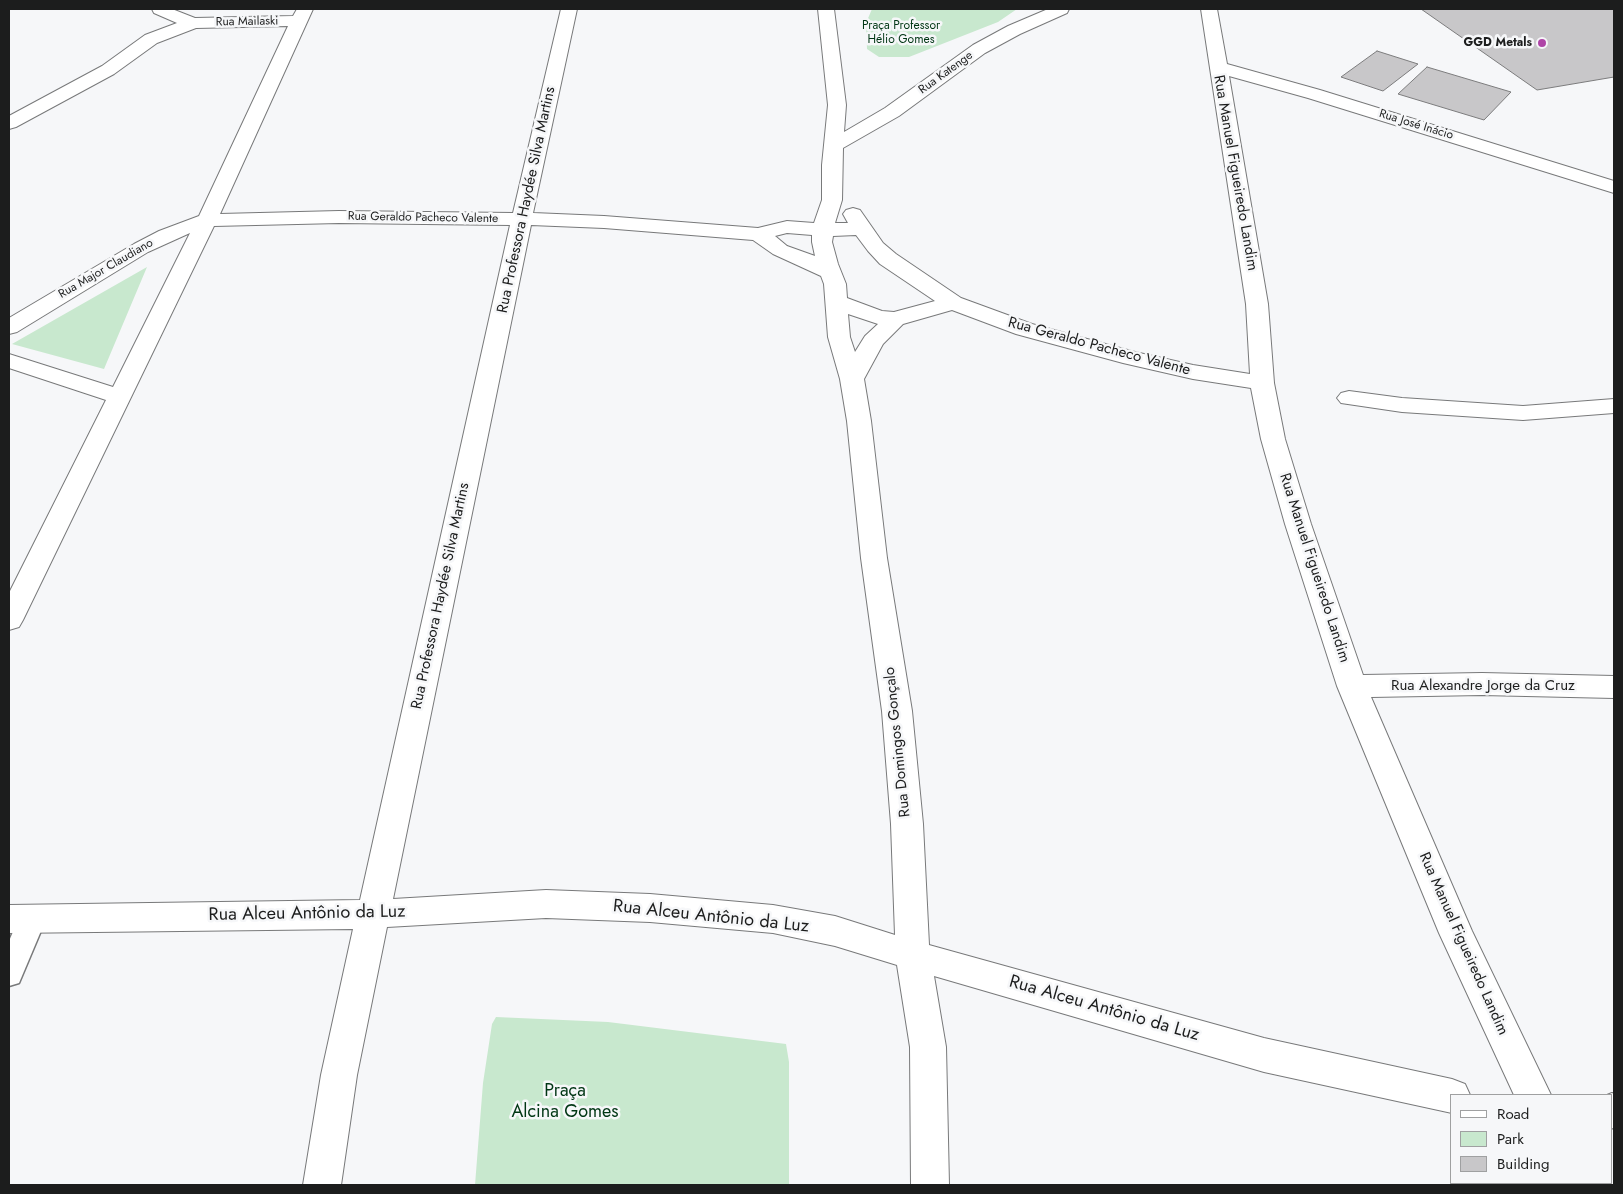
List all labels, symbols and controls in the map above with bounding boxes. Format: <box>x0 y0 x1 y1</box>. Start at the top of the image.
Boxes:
street label: Rua Mailaski <box>215 14 279 30</box>
park label: Praça Professor Hélio Gomes <box>862 19 940 47</box>
place label: GGD Metals <box>1464 36 1532 50</box>
marker: GGD Metals <box>1536 37 1548 49</box>
street label: Rua Katenge <box>916 49 976 97</box>
street label: Rua Manuel Figueiredo Landim <box>1209 74 1261 272</box>
street label: Rua Professora Haydée Silva Martins <box>494 85 560 315</box>
street label: Rua José Inácio <box>1377 107 1455 143</box>
street label: Rua Geraldo Pacheco Valente <box>348 209 498 227</box>
street label: Rua Major Claudiano <box>56 236 156 302</box>
street label: Rua Geraldo Pacheco Valente <box>1006 314 1192 380</box>
street label: Rua Manuel Figueiredo Landim <box>1275 471 1353 665</box>
street label: Rua Professora Haydée Silva Martins <box>408 481 474 711</box>
street label: Rua Domingos Gonçalo <box>881 666 915 818</box>
street label: Rua Alexandre Jorge da Cruz <box>1391 677 1575 695</box>
street label: Rua Manuel Figueiredo Landim <box>1414 850 1512 1038</box>
street label: Rua Alceu Antônio da Luz <box>612 896 810 938</box>
street label: Rua Alceu Antônio da Luz <box>208 901 406 927</box>
street label: Rua Alceu Antônio da Luz <box>1006 971 1202 1047</box>
park label: Praça Alcina Gomes <box>511 1081 619 1124</box>
legend <box>1450 1094 1613 1184</box>
text: Road <box>1497 1103 1529 1125</box>
text: Park <box>1497 1128 1524 1150</box>
text: Building <box>1497 1153 1549 1175</box>

